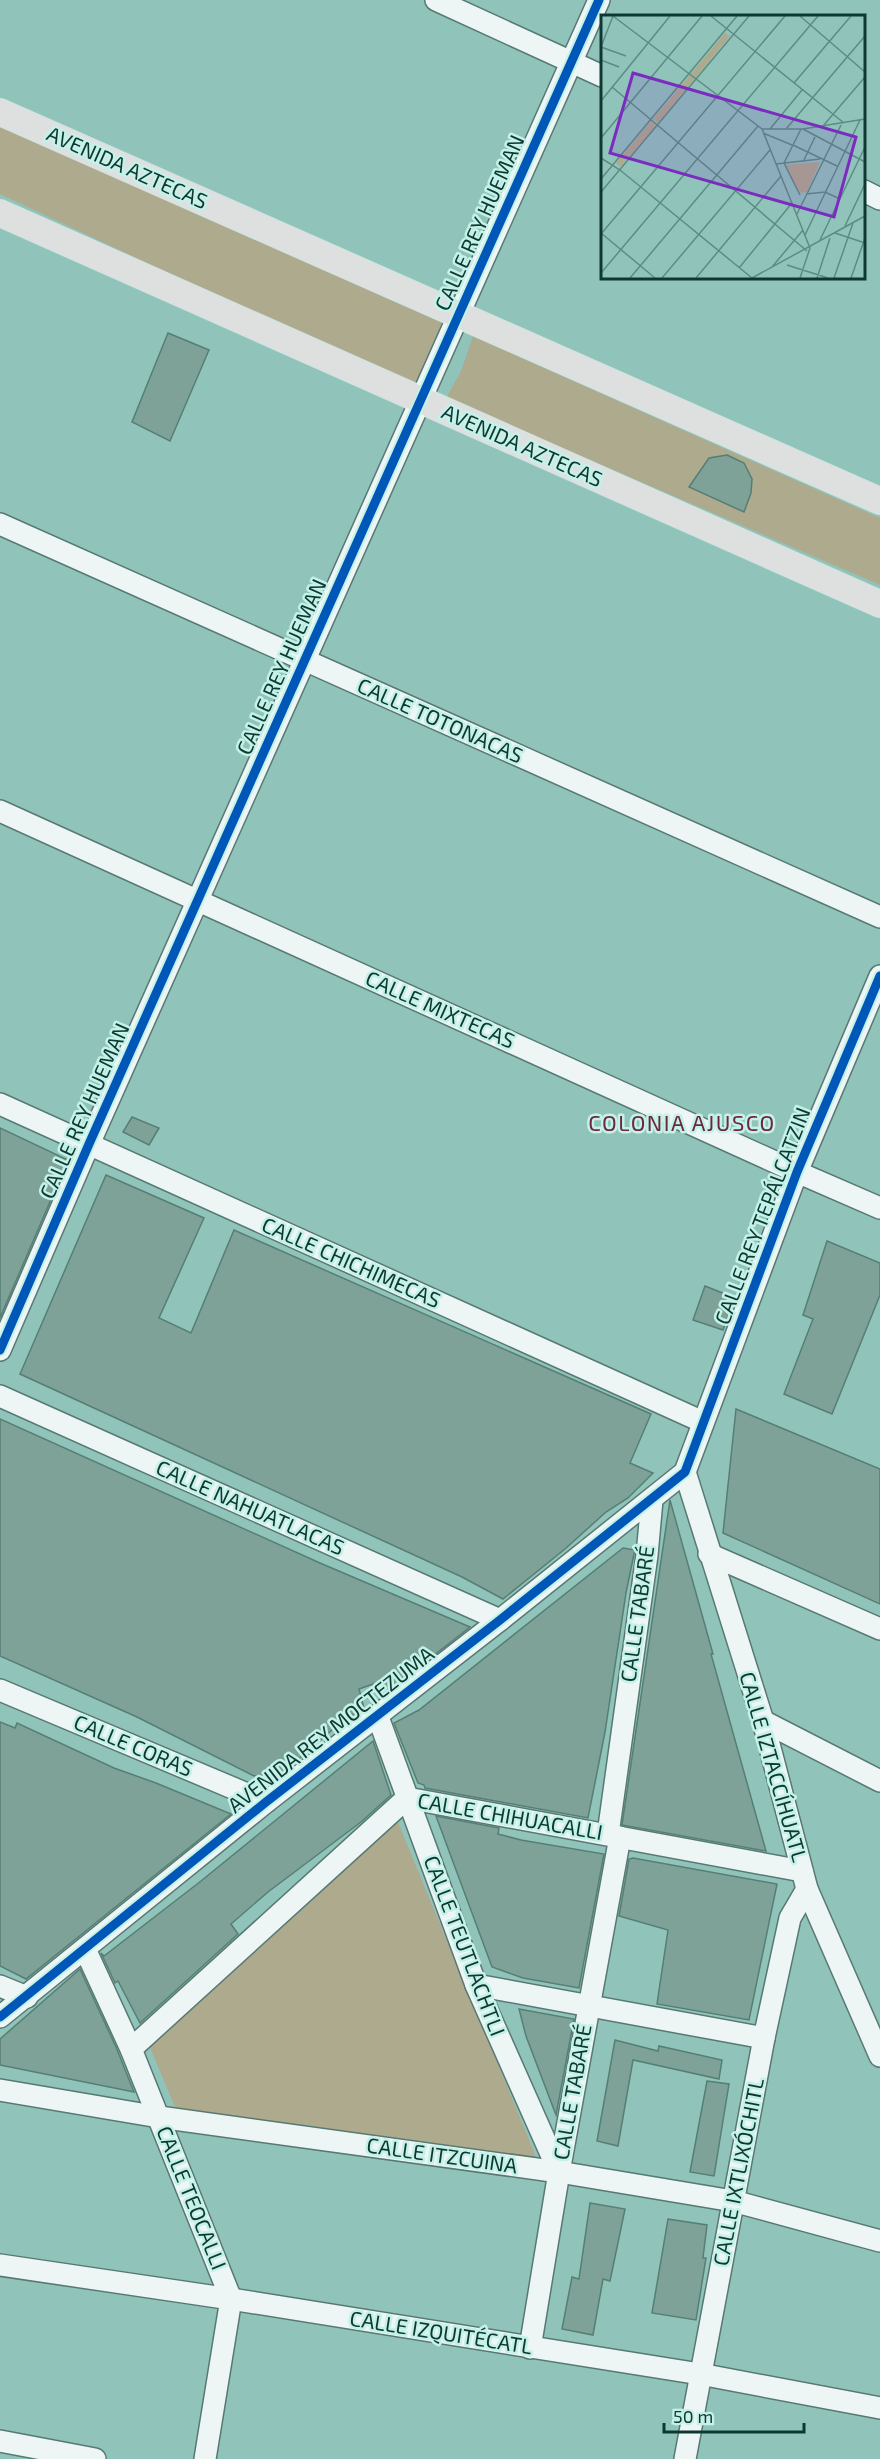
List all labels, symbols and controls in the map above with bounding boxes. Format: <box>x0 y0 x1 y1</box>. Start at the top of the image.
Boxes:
inset map <box>601 15 865 279</box>
street label: AVENIDA AZTECAS <box>43 120 212 213</box>
street label: CALLE REY HUEMAN <box>429 131 529 314</box>
street label: AVENIDA AZTECAS <box>438 398 607 491</box>
street label: CALLE REY HUEMAN <box>231 575 331 758</box>
street label: CALLE TOTONACAS <box>354 672 527 767</box>
street label: CALLE MIXTECAS <box>362 965 519 1053</box>
street label: CALLE REY HUEMAN <box>34 1019 134 1202</box>
street label: CALLE REY TEPÁLCATZIN <box>709 1103 815 1328</box>
district label: COLONIA AJUSCO <box>588 1109 776 1135</box>
street label: CALLE CHICHIMECAS <box>258 1211 445 1312</box>
street label: CALLE NAHUATLACAS <box>153 1454 349 1559</box>
street label: CALLE TABARÉ <box>615 1544 658 1684</box>
street label: AVENIDA REY MOCTEZUMA <box>222 1641 438 1817</box>
street label: CALLE IZTACCÍHUATL <box>735 1669 814 1865</box>
street label: CALLE CORAS <box>70 1708 197 1781</box>
street label: CALLE CHIHUACALLI <box>416 1787 605 1844</box>
street label: CALLE TEUTLACHTLI <box>420 1852 511 2039</box>
street label: CALLE TABARÉ <box>547 2022 596 2162</box>
street label: CALLE IXTLIXÓCHITL <box>707 2075 768 2268</box>
street label: CALLE TEOCALLI <box>152 2122 233 2273</box>
street label: CALLE ITZCUINA <box>365 2132 519 2177</box>
street label: CALLE IZQUITÉCATL <box>348 2305 534 2359</box>
scale bar <box>664 2396 804 2434</box>
text: 50 m <box>673 2405 713 2427</box>

